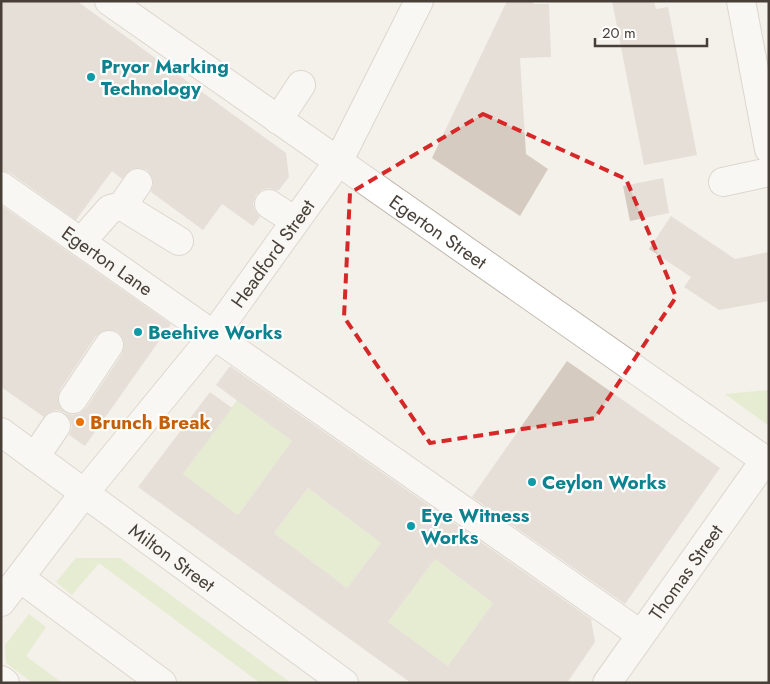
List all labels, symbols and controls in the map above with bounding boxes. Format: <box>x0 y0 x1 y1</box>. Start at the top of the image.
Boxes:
scale bar <box>595 15 708 47</box>
text: 20 m <box>602 22 636 44</box>
place label: Pryor Marking Technology <box>101 53 229 102</box>
marker: Pryor Marking Technology <box>85 71 97 83</box>
street label: Egerton Street <box>384 188 493 275</box>
street label: Headford Street <box>224 193 321 313</box>
street label: Egerton Lane <box>56 219 159 302</box>
place label: Beehive Works <box>148 319 282 346</box>
marker: Beehive Works <box>132 326 144 338</box>
place label: Brunch Break <box>90 409 210 436</box>
marker: Brunch Break <box>74 416 86 428</box>
place label: Ceylon Works <box>542 469 666 496</box>
marker: Ceylon Works <box>526 476 538 488</box>
place label: Eye Witness Works <box>421 502 530 551</box>
street label: Milton Street <box>123 517 221 598</box>
street label: Thomas Street <box>642 518 729 625</box>
marker: Eye Witness Works <box>405 520 417 532</box>

